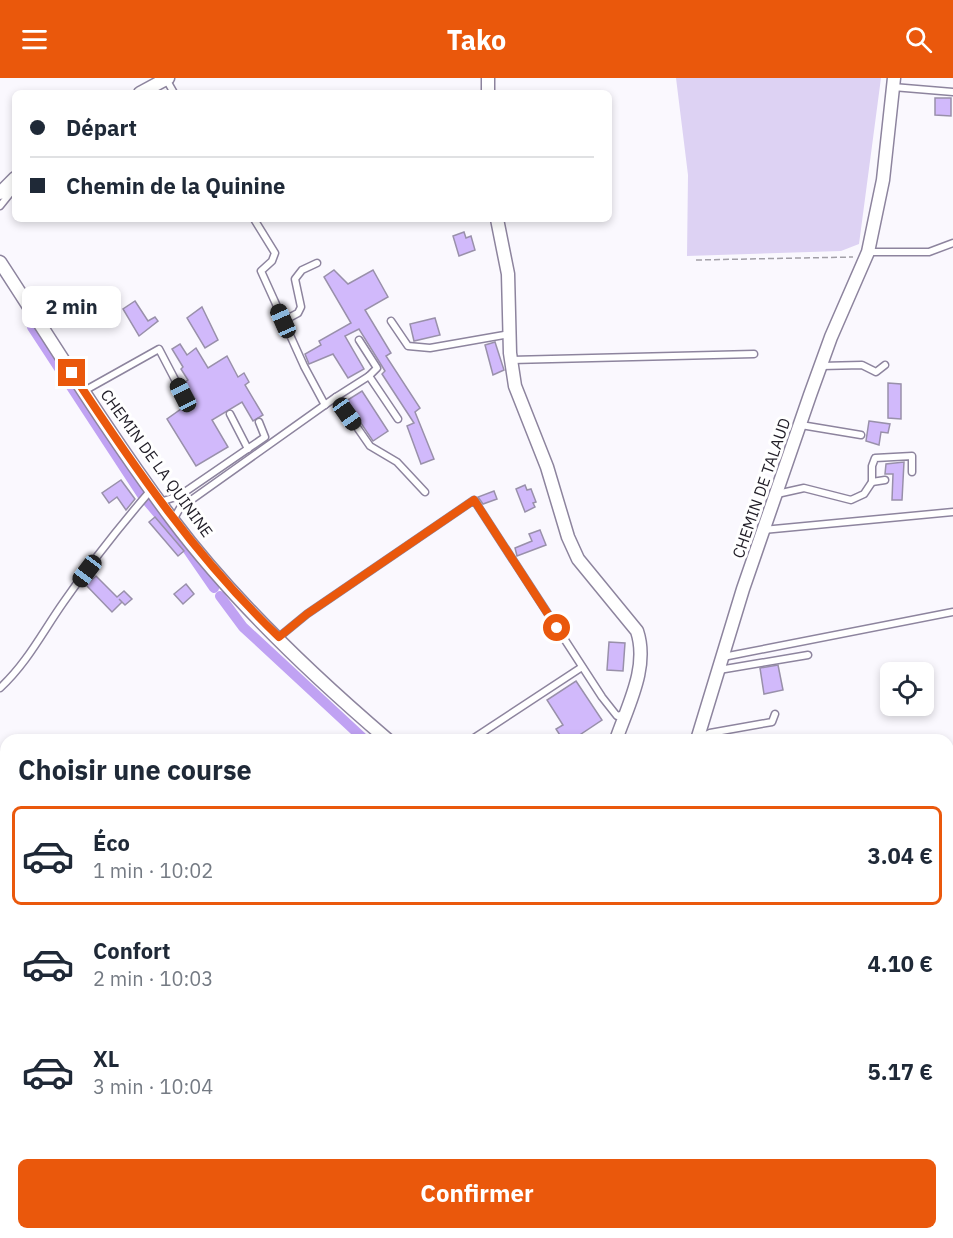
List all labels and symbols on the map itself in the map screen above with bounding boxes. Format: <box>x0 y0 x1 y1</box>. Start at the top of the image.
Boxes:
callout: 2 min <box>22 286 122 328</box>
car <box>267 301 299 341</box>
route end <box>58 359 85 386</box>
car <box>167 375 199 415</box>
street label: CHEMIN DE LA QUININE <box>97 385 217 541</box>
car <box>329 394 365 434</box>
street label: CHEMIN DE TALAUD <box>728 415 794 561</box>
car <box>69 551 105 591</box>
route start <box>543 614 570 641</box>

